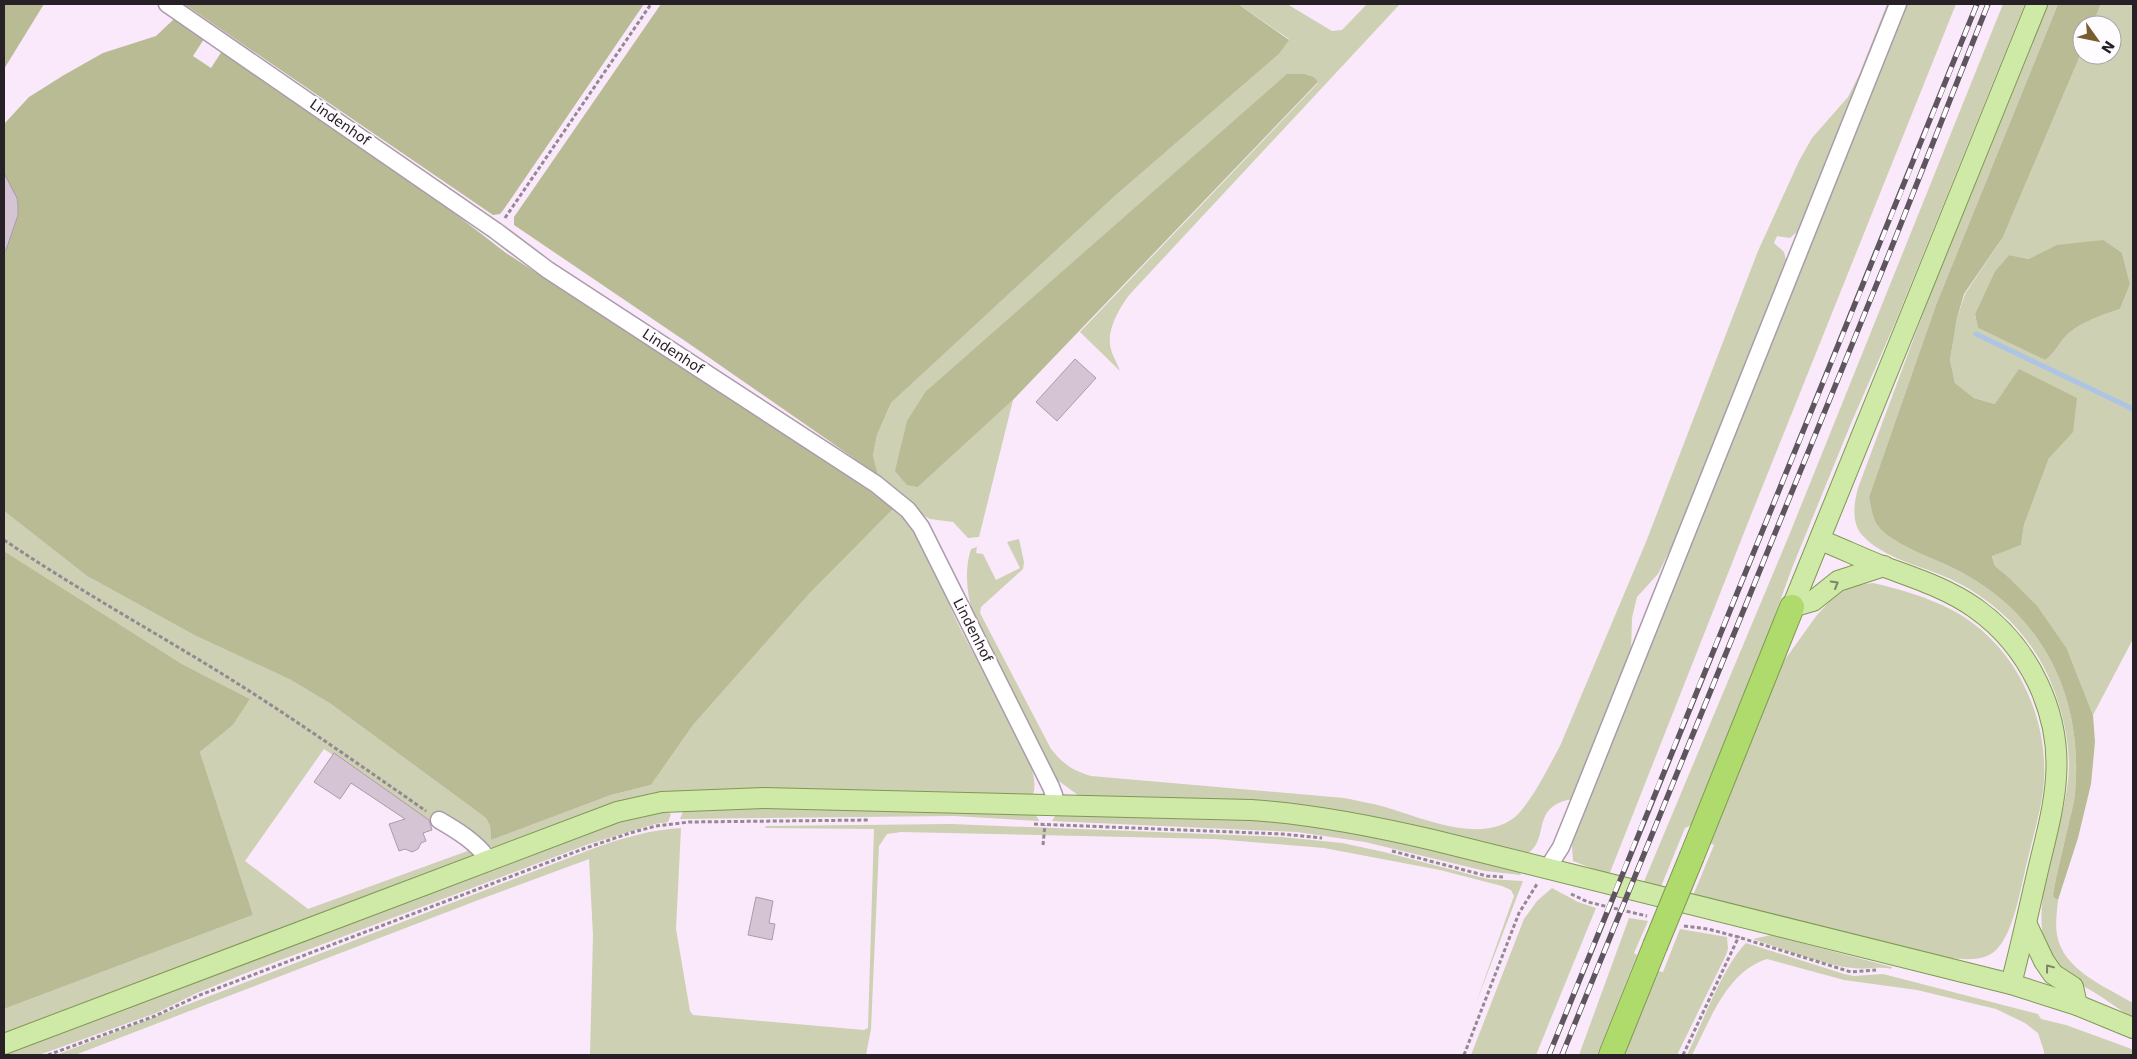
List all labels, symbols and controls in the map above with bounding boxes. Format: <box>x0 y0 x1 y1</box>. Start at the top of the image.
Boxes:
north arrow <box>2072 15 2122 65</box>
text: N <box>2098 38 2118 56</box>
street label: Lindenhof <box>307 96 374 149</box>
street label: Lindenhof <box>640 325 707 377</box>
one-way arrow <box>1829 581 1838 591</box>
street label: Lindenhof <box>950 595 996 665</box>
one-way arrow <box>2047 965 2055 974</box>

